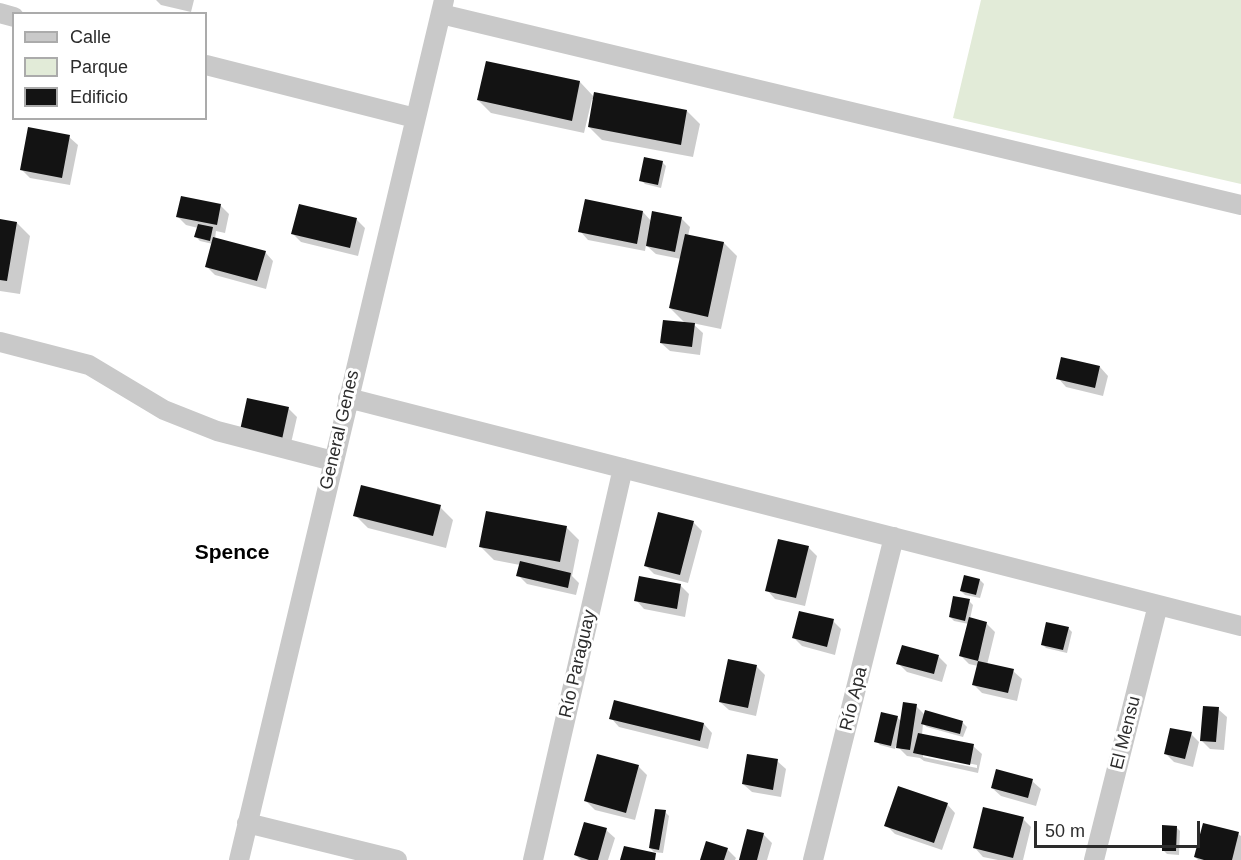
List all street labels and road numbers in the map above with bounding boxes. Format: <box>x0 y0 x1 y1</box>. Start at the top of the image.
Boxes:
street label: General Genes <box>316 368 364 492</box>
street label: Río Paraguay <box>555 608 601 720</box>
street label: Río Apa <box>836 665 872 733</box>
street label: El Mensu <box>1106 694 1146 772</box>

